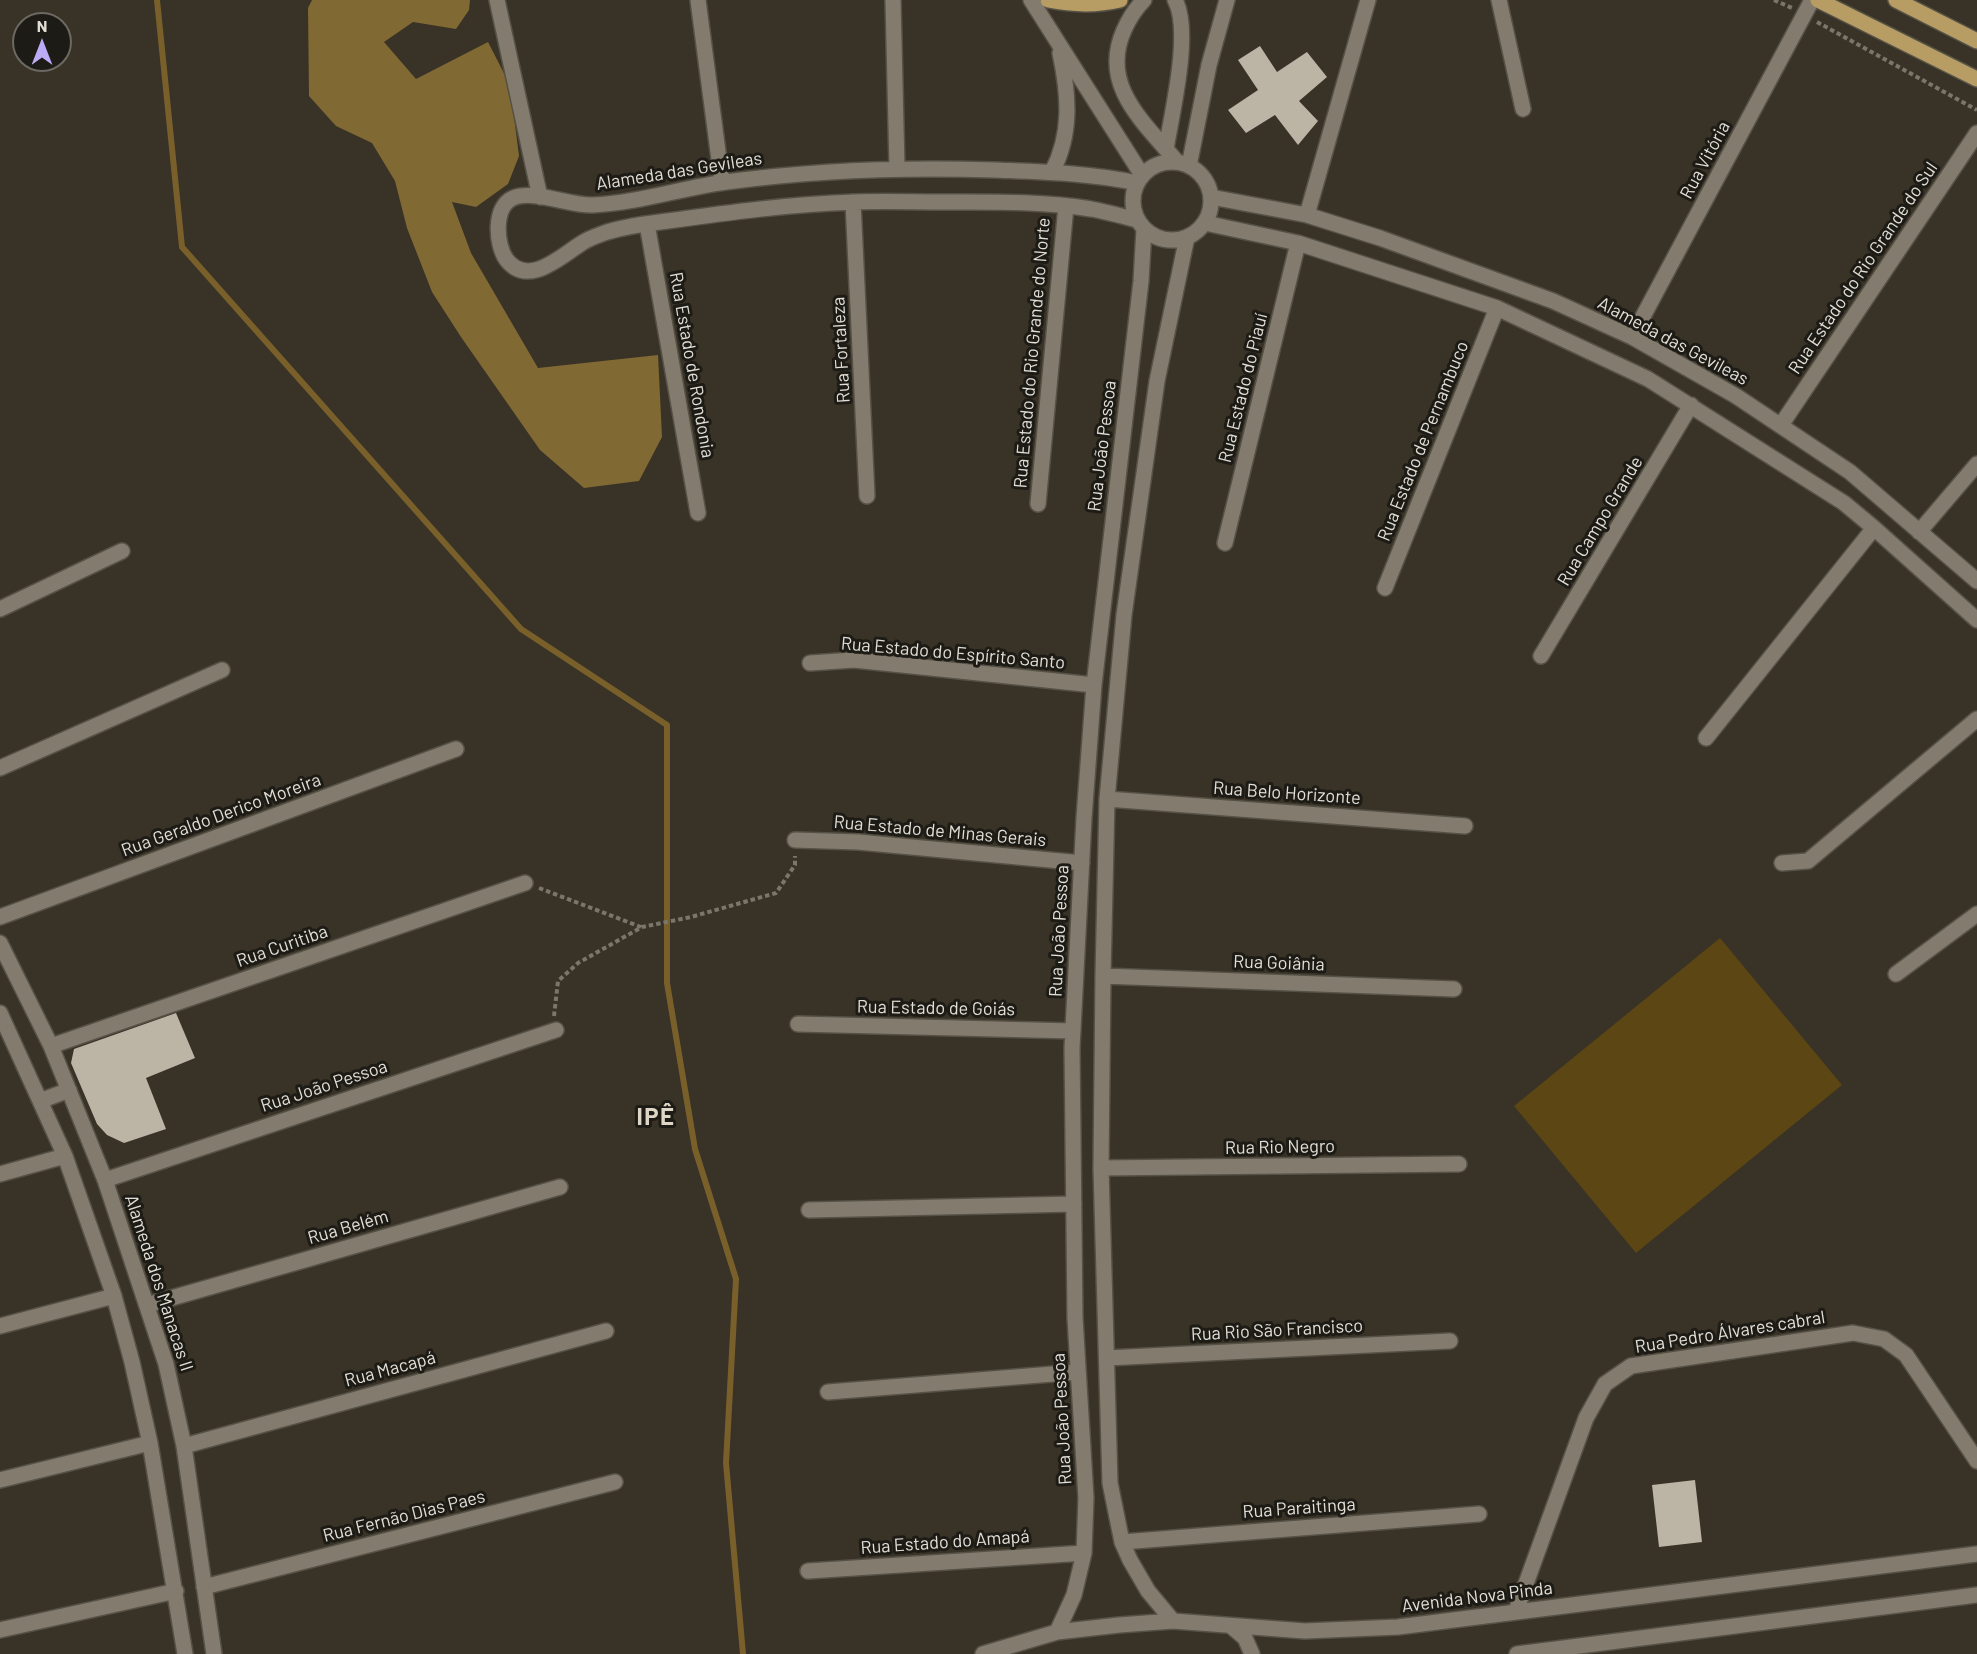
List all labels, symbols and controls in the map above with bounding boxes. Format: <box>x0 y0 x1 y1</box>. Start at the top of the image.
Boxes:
north arrow <box>12 12 72 72</box>
text: N <box>37 16 47 35</box>
street label: Rua Vitória <box>1676 117 1734 203</box>
street label: Alameda das Gevileas <box>595 147 763 195</box>
street label: Rua Estado do Rio Grande do Sul <box>1784 158 1942 378</box>
street label: Rua Estado do Rio Grande do Norte <box>1009 217 1055 489</box>
street label: Rua Estado de Rondonia <box>665 270 719 460</box>
street label: Alameda das Gevileas <box>1594 292 1752 390</box>
street label: Rua Fortaleza <box>827 296 855 404</box>
street label: Rua Estado do Piauí <box>1214 311 1272 465</box>
street label: Rua Estado de Pernambuco <box>1373 338 1473 544</box>
street label: Rua João Pessoa <box>1083 379 1121 513</box>
street label: Rua Campo Grande <box>1553 452 1647 590</box>
street label: Rua Estado do Espírito Santo <box>840 632 1066 674</box>
street label: Rua Geraldo Derico Moreira <box>118 769 324 861</box>
street label: Rua Belo Horizonte <box>1212 777 1362 809</box>
street label: Rua Estado de Minas Gerais <box>833 811 1047 851</box>
street label: Rua João Pessoa <box>1045 865 1073 997</box>
street label: Rua Curitiba <box>233 920 331 972</box>
street label: Rua Goiânia <box>1233 951 1325 975</box>
street label: Rua Estado de Goiás <box>857 996 1015 1020</box>
street label: Rua João Pessoa <box>258 1055 390 1117</box>
district label: IPÊ <box>636 1103 676 1131</box>
street label: Rua Rio Negro <box>1225 1135 1335 1159</box>
street label: Alameda dos Manacas II <box>120 1192 198 1374</box>
street label: Rua Belém <box>305 1205 391 1249</box>
street label: Rua Pedro Álvares cabral <box>1633 1306 1827 1358</box>
street label: Rua Rio São Francisco <box>1190 1315 1364 1345</box>
street label: Rua Macapá <box>342 1347 438 1391</box>
street label: Rua João Pessoa <box>1048 1353 1076 1485</box>
street label: Rua Fernão Dias Paes <box>321 1485 487 1547</box>
street label: Rua Paraitinga <box>1242 1493 1356 1523</box>
street label: Rua Estado do Amapá <box>860 1525 1030 1559</box>
street label: Avenida Nova Pinda <box>1400 1577 1554 1617</box>

